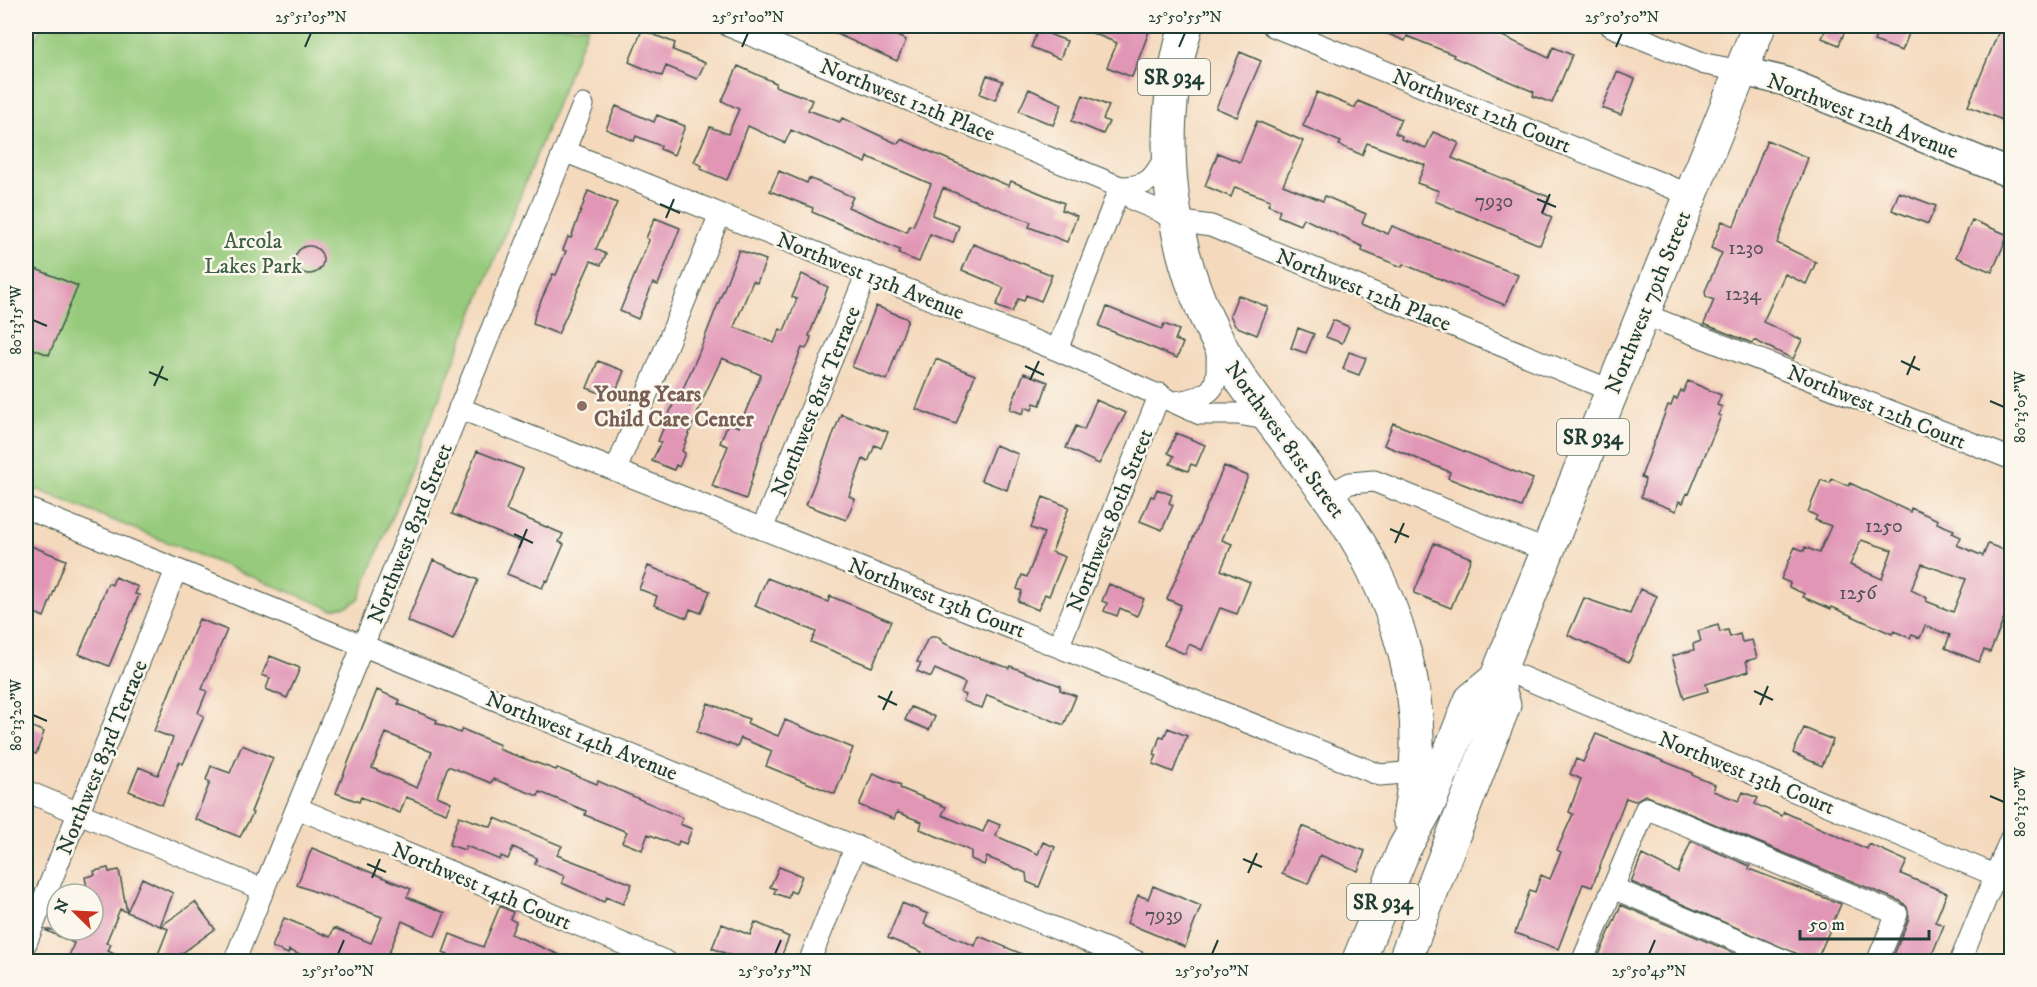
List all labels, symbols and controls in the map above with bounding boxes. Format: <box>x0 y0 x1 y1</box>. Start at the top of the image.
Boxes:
text: 25°51'05"N <box>275 8 347 27</box>
text: 25°51'00"N <box>712 8 784 27</box>
text: 25°50'55"N <box>1148 8 1222 27</box>
text: 25°50'50"N <box>1585 8 1659 27</box>
street label: Northwest 12th Place <box>816 53 999 148</box>
road number: SR 934 <box>1138 59 1210 95</box>
street label: Northwest 12th Court <box>1388 63 1575 160</box>
street label: Northwest 12th Avenue <box>1763 67 1962 165</box>
house number: 7930 <box>1475 189 1513 214</box>
street label: Northwest 79th Street <box>1599 207 1697 398</box>
street label: Northwest 13th Avenue <box>773 226 968 326</box>
park label: Arcola Lakes Park <box>204 228 302 280</box>
house number: 1230 <box>1728 236 1764 261</box>
street label: Northwest 12th Place <box>1272 243 1455 338</box>
house number: 1234 <box>1725 282 1762 307</box>
text: 80°13'15"W <box>7 285 26 355</box>
street label: Northwest 81st Terrace <box>766 302 867 501</box>
street label: Northwest 81st Street <box>1219 356 1351 524</box>
street label: Northwest 12th Court <box>1783 359 1970 456</box>
text: 80°13'05"W <box>2011 371 2030 443</box>
place label: Young Years Child Care Center <box>593 381 754 433</box>
marker: Young Years Child Care Center <box>575 399 589 413</box>
road number: SR 934 <box>1557 419 1629 455</box>
street label: Northwest 80th Street <box>1061 425 1159 616</box>
street label: Northwest 83rd Street <box>362 439 459 628</box>
house number: 1250 <box>1865 514 1903 539</box>
street label: Northwest 13th Court <box>844 552 1029 645</box>
house number: 1256 <box>1839 581 1877 606</box>
street label: Northwest 83rd Terrace <box>51 656 154 859</box>
text: 80°13'20"W <box>7 679 26 751</box>
street label: Northwest 14th Avenue <box>482 686 681 787</box>
street label: Northwest 13th Court <box>1654 726 1839 821</box>
text: 80°13'10"W <box>2011 767 2030 837</box>
street label: Northwest 14th Court <box>388 836 575 936</box>
north arrow <box>45 882 105 942</box>
road number: SR 934 <box>1347 884 1419 920</box>
text: N <box>50 896 74 916</box>
house number: 7939 <box>1145 903 1183 928</box>
scale bar <box>1800 903 1929 941</box>
text: 50 m <box>1809 914 1845 936</box>
text: 25°51'00"N <box>302 962 374 981</box>
text: 25°50'55"N <box>738 962 812 981</box>
text: 25°50'50"N <box>1175 962 1249 981</box>
text: 25°50'45"N <box>1612 962 1686 981</box>

